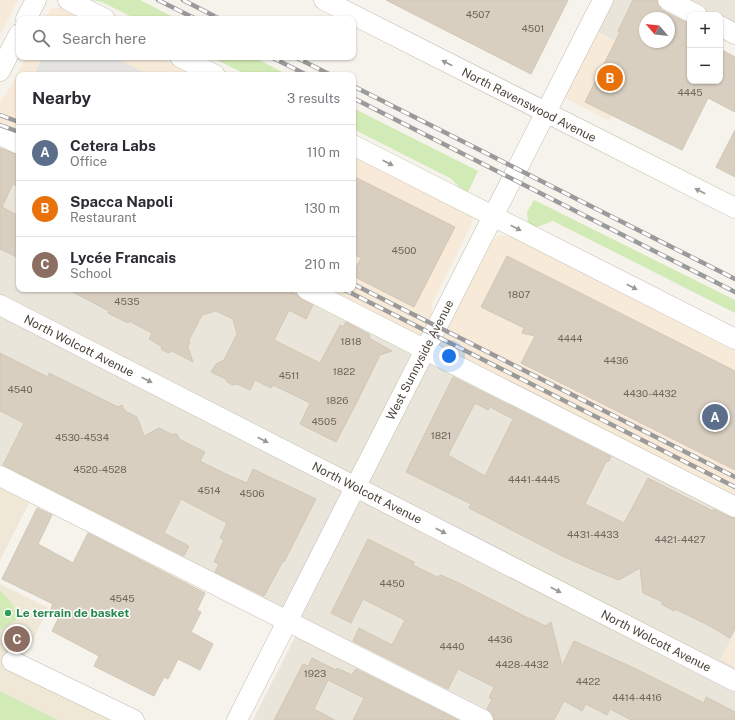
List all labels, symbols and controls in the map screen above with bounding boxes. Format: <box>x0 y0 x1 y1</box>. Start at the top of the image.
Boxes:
house number: 4507 <box>466 8 490 20</box>
north arrow <box>639 12 675 48</box>
map controls <box>687 12 723 84</box>
button: + <box>687 12 723 48</box>
search box <box>16 16 356 60</box>
house number: 4501 <box>522 22 544 34</box>
icon: search <box>30 27 52 49</box>
text: Search here <box>62 30 146 47</box>
button: − <box>687 48 723 84</box>
one-way arrow <box>441 59 452 66</box>
pin: B <box>597 63 623 93</box>
street label: North Ravenswood Avenue <box>459 65 599 145</box>
house number: 4445 <box>677 86 703 98</box>
text: Nearby <box>32 88 91 108</box>
text: 3 results <box>287 91 340 106</box>
text: Cetera Labs <box>70 137 156 154</box>
text: A <box>40 145 50 160</box>
text: 110 m <box>307 145 340 160</box>
text: Office <box>70 154 107 169</box>
one-way arrow <box>382 160 394 166</box>
one-way arrow <box>694 187 706 194</box>
text: Spacca Napoli <box>70 193 173 210</box>
text: B <box>41 201 49 216</box>
text: 130 m <box>304 201 340 216</box>
text: Restaurant <box>70 210 136 225</box>
one-way arrow <box>510 225 522 231</box>
house number: 4500 <box>392 244 416 256</box>
text: Lycée Francais <box>70 249 176 266</box>
text: C <box>40 257 50 272</box>
text: 210 m <box>305 257 340 272</box>
text: School <box>70 266 112 281</box>
one-way arrow <box>626 284 638 290</box>
house number: 1807 <box>508 288 530 300</box>
house number: 4535 <box>114 295 140 307</box>
street label: West Sunnyside Avenue <box>384 297 457 423</box>
street label: North Wolcott Avenue <box>22 312 136 380</box>
house number: 4444 <box>557 332 583 344</box>
house number: 1818 <box>340 335 362 347</box>
your location <box>439 346 459 366</box>
house number: 4436 <box>603 354 629 366</box>
house number: 1822 <box>333 365 355 377</box>
house number: 4511 <box>279 369 299 381</box>
one-way arrow <box>141 377 153 384</box>
house number: 4540 <box>7 383 33 395</box>
house number: 4430-4432 <box>623 387 677 399</box>
house number: 1826 <box>326 394 348 406</box>
pin: A <box>702 402 728 432</box>
house number: 4505 <box>311 415 337 427</box>
house number: 1821 <box>431 429 451 441</box>
house number: 4530-4534 <box>55 431 109 443</box>
one-way arrow <box>257 436 268 443</box>
street label: North Wolcott Avenue <box>310 459 424 527</box>
house number: 4520-4528 <box>73 463 127 475</box>
house number: 4441-4445 <box>508 473 560 485</box>
house number: 4514 <box>198 484 220 496</box>
house number: 4506 <box>240 487 264 499</box>
one-way arrow <box>435 528 446 534</box>
house number: 4431-4433 <box>567 528 619 540</box>
house number: 4421-4427 <box>655 533 705 545</box>
house number: 4450 <box>379 577 405 589</box>
one-way arrow <box>551 587 562 593</box>
house number: 4545 <box>109 592 135 604</box>
place label: Le terrain de basket <box>16 606 129 620</box>
street label: North Wolcott Avenue <box>599 607 713 675</box>
marker: Le terrain de basket <box>3 608 13 618</box>
pin: C <box>4 624 30 654</box>
house number: 4436 <box>487 633 513 645</box>
house number: 4440 <box>440 640 464 652</box>
house number: 4428-4432 <box>495 658 549 670</box>
house number: 1923 <box>304 667 326 679</box>
house number: 4422 <box>576 675 600 687</box>
house number: 4414-4416 <box>612 691 662 703</box>

